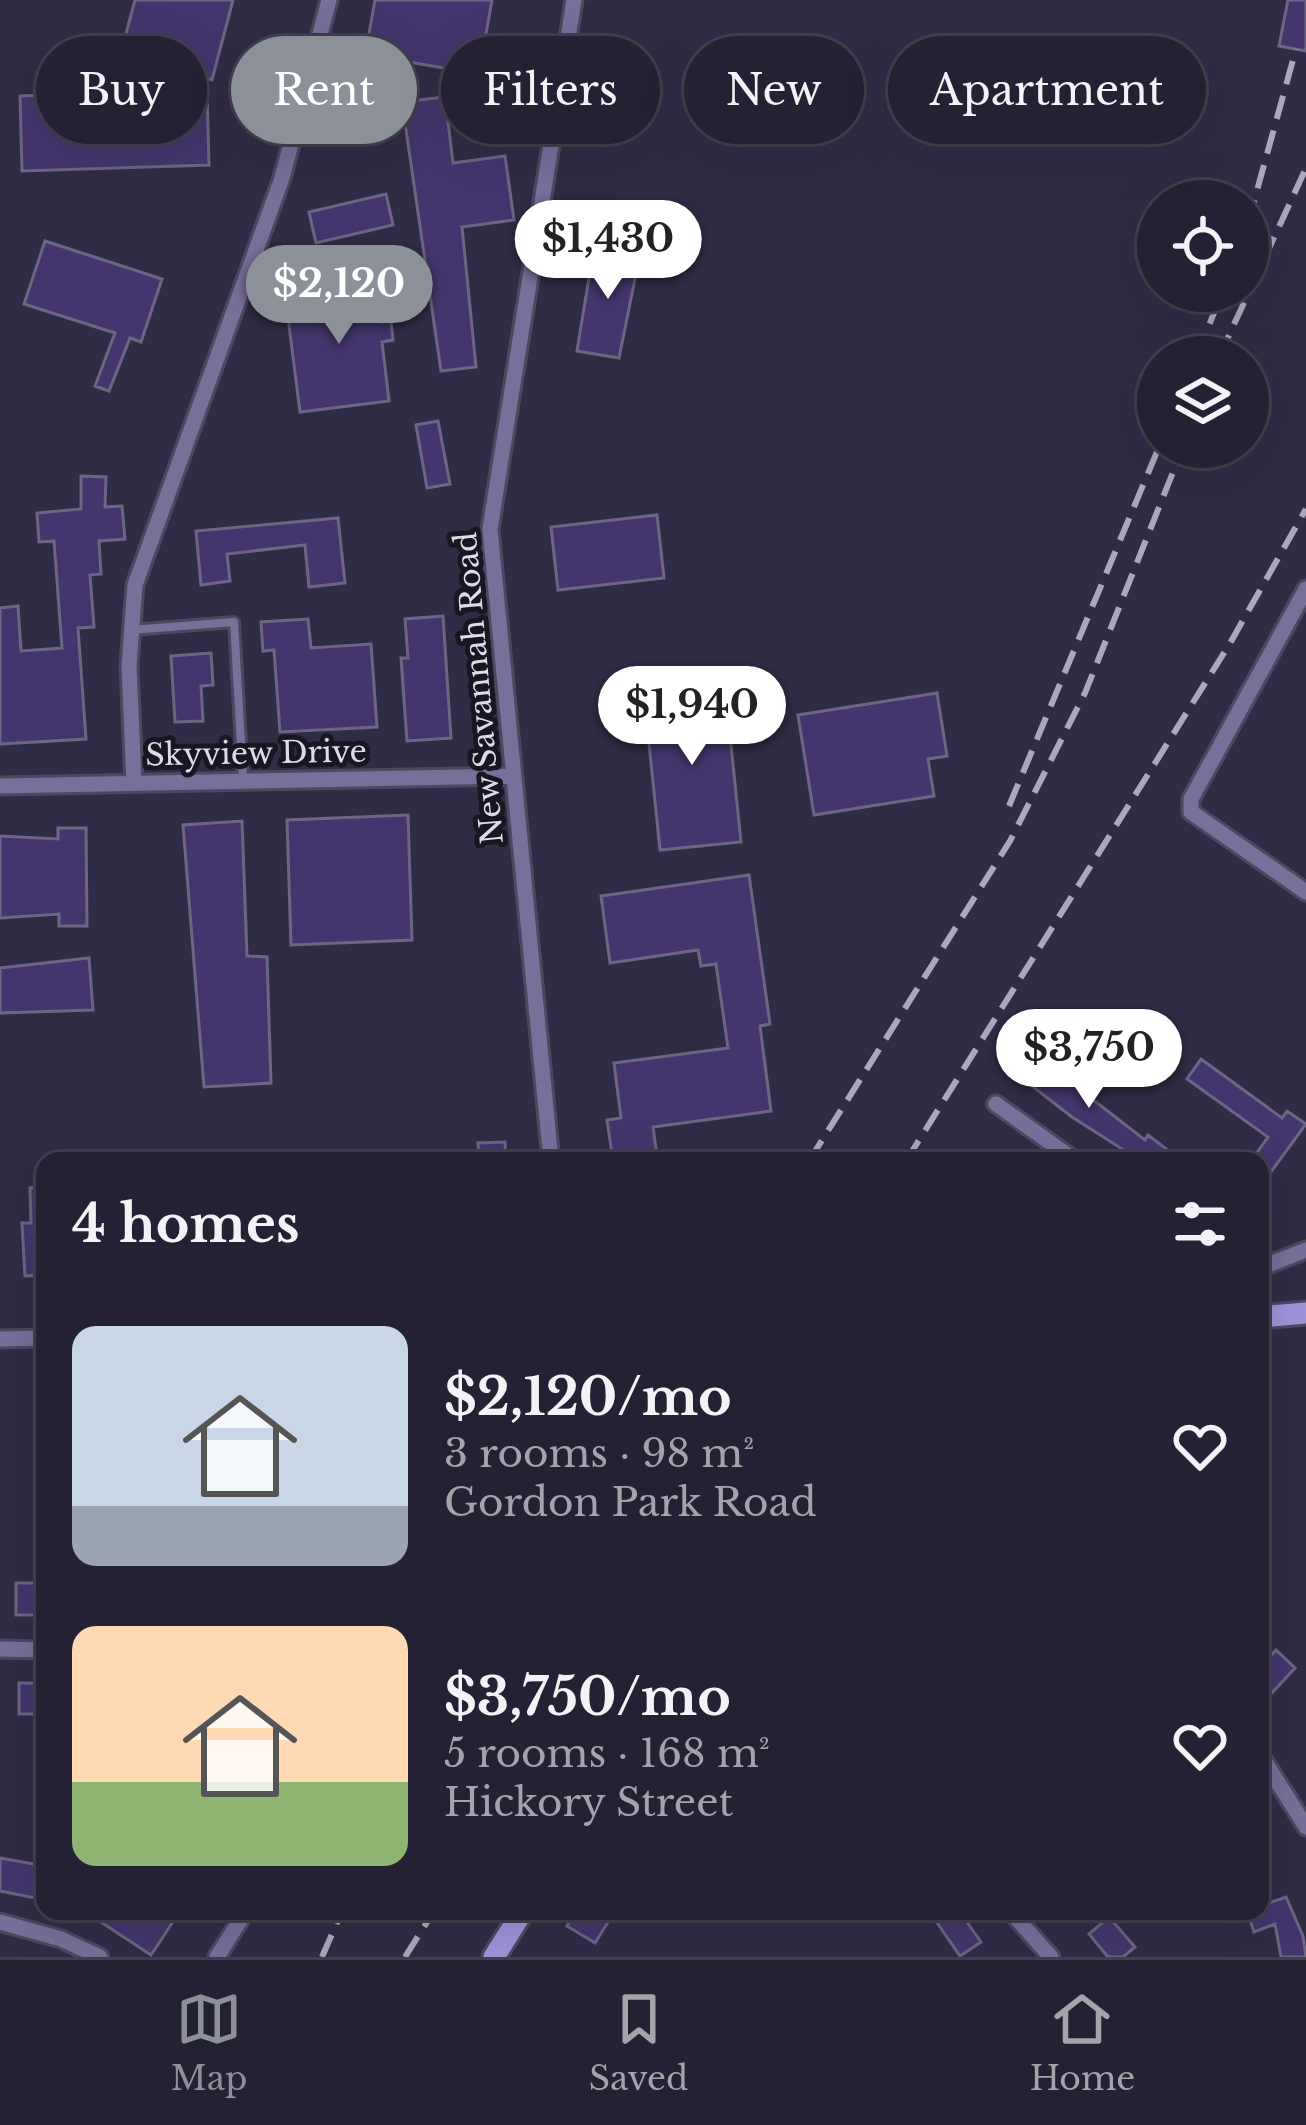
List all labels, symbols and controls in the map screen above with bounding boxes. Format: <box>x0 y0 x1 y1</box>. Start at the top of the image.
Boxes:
chip: Buy <box>36 36 207 144</box>
chip: Rent <box>231 36 417 144</box>
chip: Filters <box>441 36 660 144</box>
chip: New <box>684 36 864 144</box>
chip: Apartment <box>888 36 1206 144</box>
map controls <box>1137 180 1269 468</box>
button: locate <box>1137 180 1269 312</box>
pin: $1,430 <box>510 200 706 302</box>
text: $1,430 <box>542 214 674 263</box>
pin: $2,120 <box>241 245 437 347</box>
text: $2,120 <box>273 259 405 308</box>
button: layers <box>1137 336 1269 468</box>
street label: New Savannah Road <box>447 530 511 846</box>
pin: $1,940 <box>594 666 790 768</box>
text: $1,940 <box>625 680 759 729</box>
street label: Skyview Drive <box>145 733 367 773</box>
pin: $3,750 <box>991 1009 1187 1111</box>
text: $3,750 <box>1023 1023 1155 1072</box>
icon: filters <box>1167 1191 1233 1257</box>
text: 4 homes <box>72 1193 300 1256</box>
text: $2,120/mo <box>444 1366 732 1429</box>
icon: home <box>168 1374 312 1518</box>
icon: heart <box>1167 1413 1233 1479</box>
text: 3 rooms · 98 m² <box>444 1429 754 1478</box>
text: Gordon Park Road <box>444 1478 817 1527</box>
text: $3,750/mo <box>444 1666 731 1729</box>
icon: home <box>168 1674 312 1818</box>
icon: heart <box>1167 1713 1233 1779</box>
text: 5 rooms · 168 m² <box>444 1729 770 1778</box>
text: Hickory Street <box>444 1778 733 1827</box>
tab: Map <box>171 1986 247 2099</box>
tab: Saved <box>589 1986 688 2099</box>
tab: Home <box>1030 1986 1135 2099</box>

